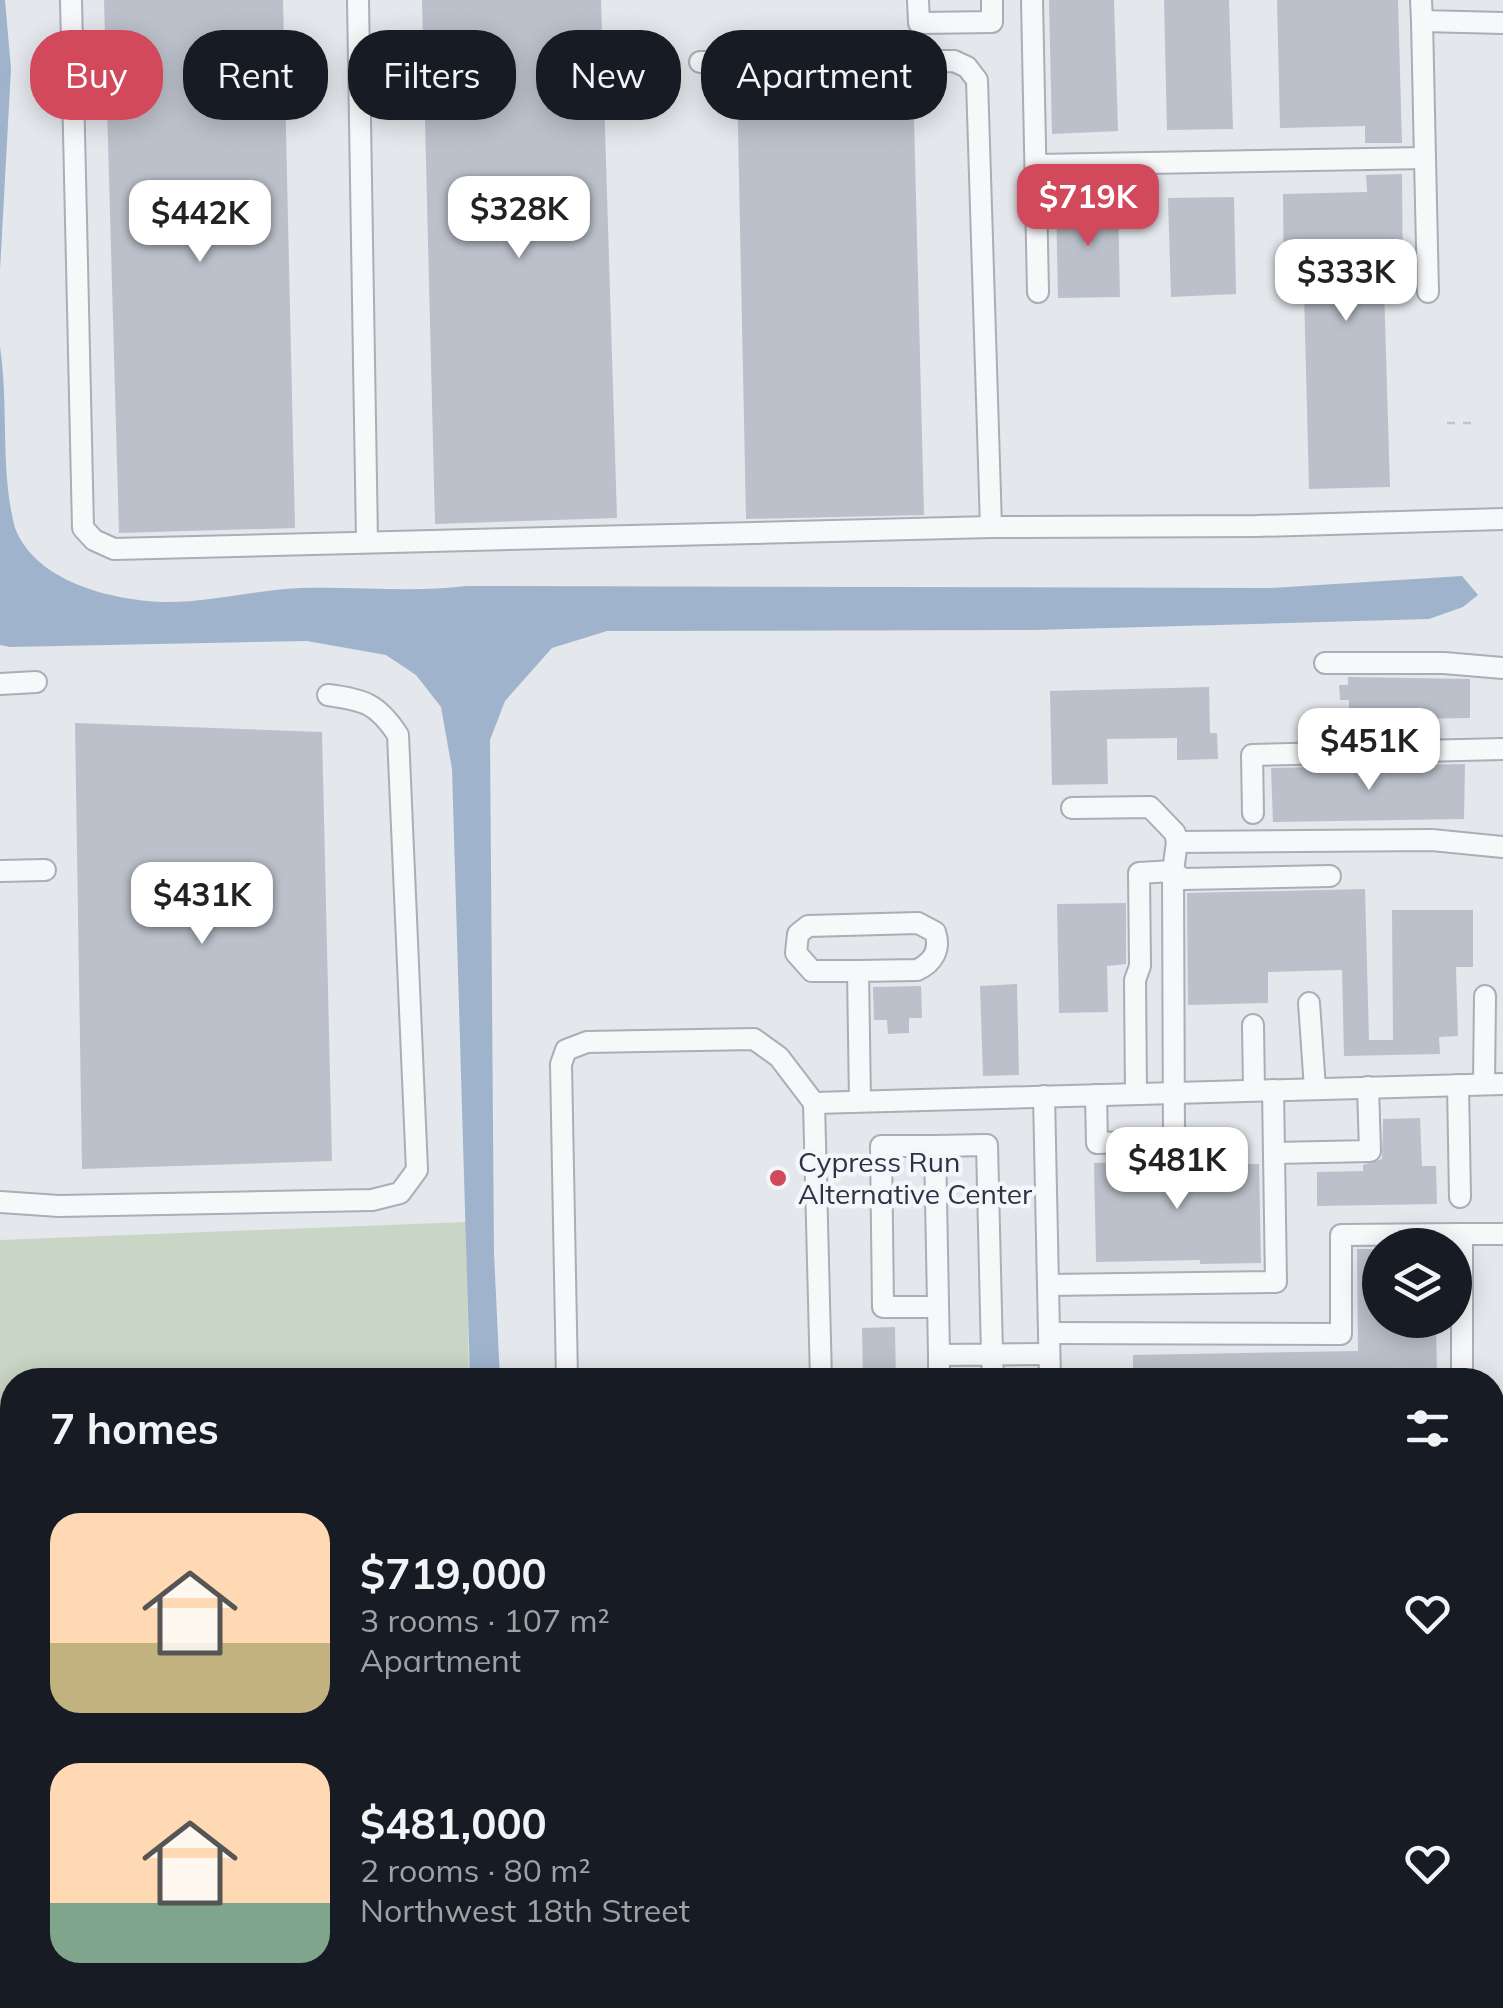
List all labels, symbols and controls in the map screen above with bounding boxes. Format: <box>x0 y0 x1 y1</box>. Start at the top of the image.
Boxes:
chip: Buy <box>30 30 163 120</box>
chip: Rent <box>183 30 328 120</box>
chip: Filters <box>348 30 516 120</box>
chip: New <box>536 30 681 120</box>
chip: Apartment <box>701 30 947 120</box>
pin: $719K <box>1018 164 1158 249</box>
pin: $328K <box>449 176 589 261</box>
text: $719K <box>1039 176 1137 216</box>
pin: $442K <box>130 180 270 265</box>
text: $328K <box>470 188 568 228</box>
text: $442K <box>151 192 249 232</box>
pin: $333K <box>1276 239 1416 324</box>
text: $333K <box>1297 251 1395 291</box>
pin: $451K <box>1299 708 1439 793</box>
text: $451K <box>1320 720 1418 760</box>
pin: $431K <box>132 862 272 947</box>
text: $431K <box>153 874 251 914</box>
pin: $481K <box>1107 1127 1247 1212</box>
text: $481K <box>1128 1139 1226 1179</box>
place label: Cypress Run Alternative Center <box>798 1144 1033 1211</box>
marker: Cypress Run Alternative Center <box>767 1167 789 1189</box>
map controls <box>1362 1228 1472 1338</box>
button: layers <box>1362 1228 1472 1338</box>
icon: filters <box>1400 1401 1455 1456</box>
text: 7 homes <box>50 1402 219 1455</box>
text: $719,000 <box>360 1547 547 1600</box>
icon: home <box>130 1553 250 1673</box>
icon: heart <box>1400 1586 1455 1641</box>
text: 3 rooms · 107 m² <box>360 1600 610 1640</box>
text: Apartment <box>360 1640 521 1680</box>
text: $481,000 <box>360 1797 547 1850</box>
icon: home <box>130 1803 250 1923</box>
icon: heart <box>1400 1836 1455 1891</box>
text: 2 rooms · 80 m² <box>360 1850 591 1890</box>
text: Northwest 18th Street <box>360 1890 690 1930</box>

